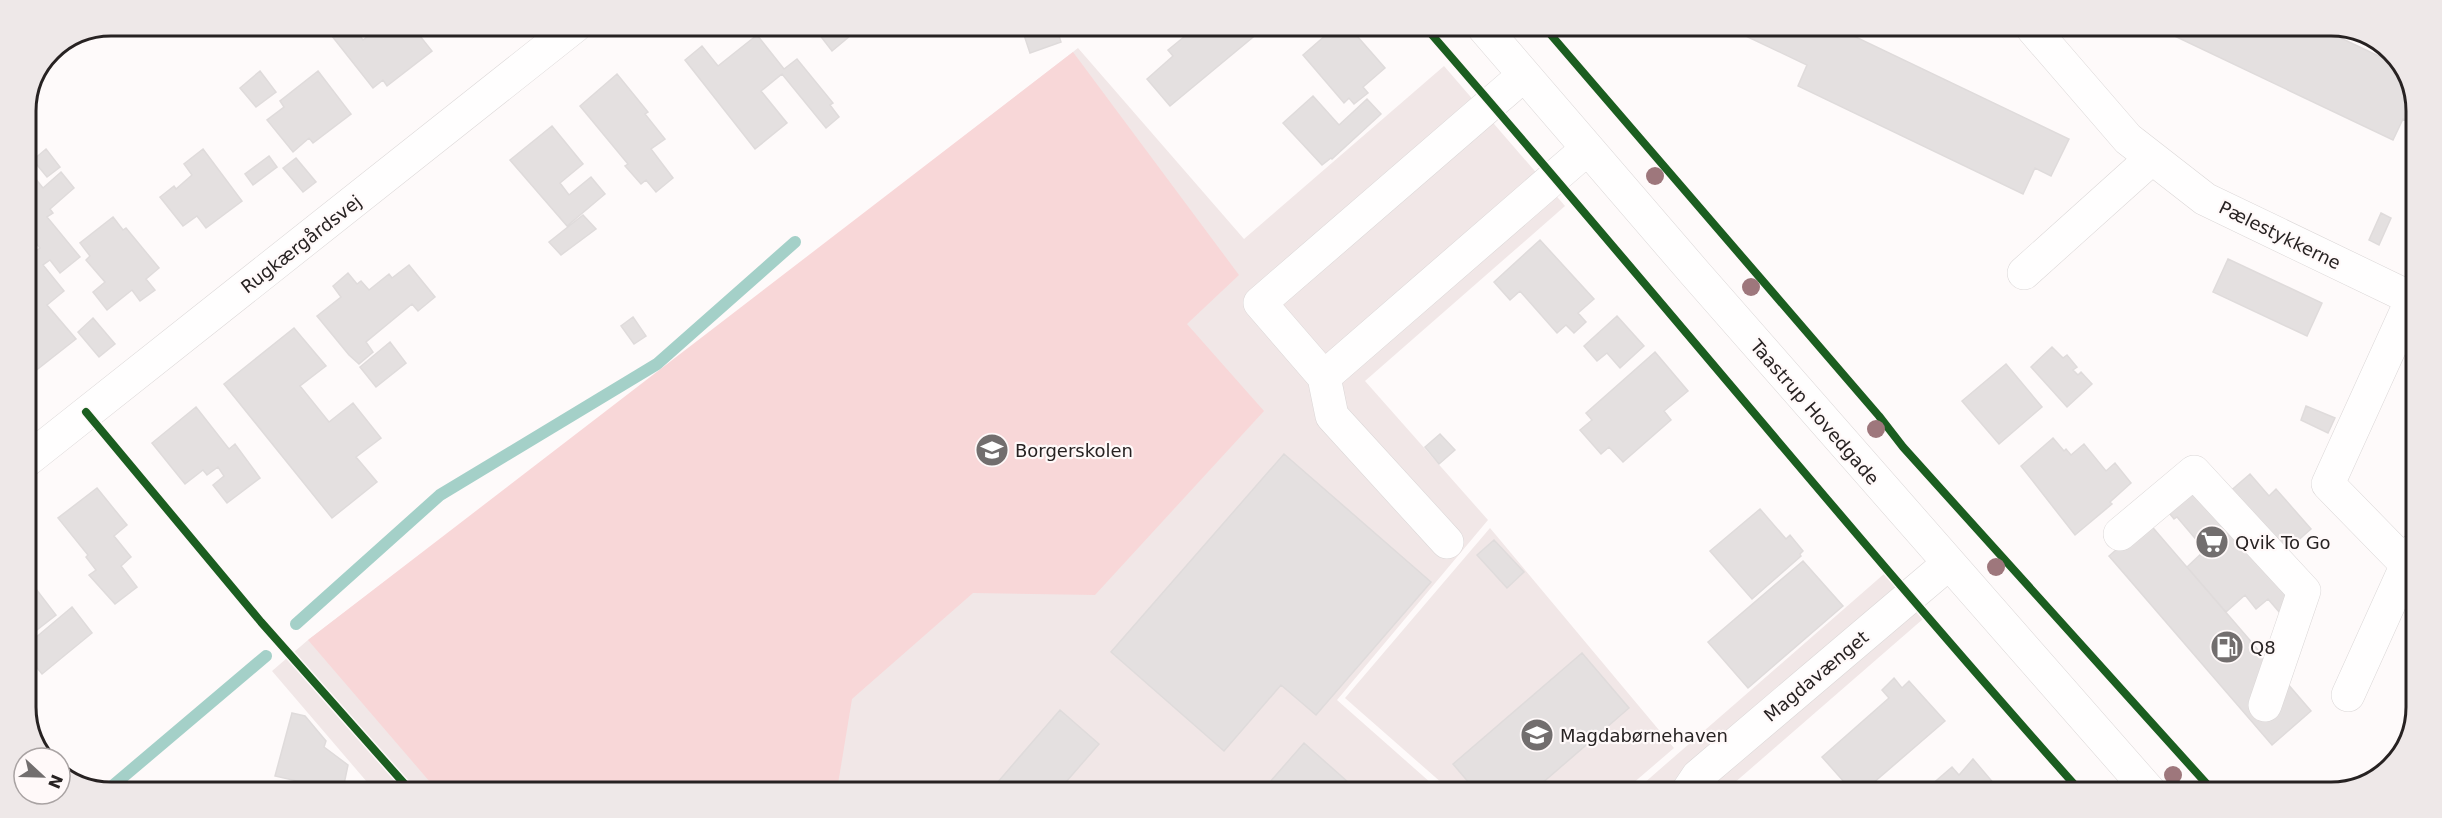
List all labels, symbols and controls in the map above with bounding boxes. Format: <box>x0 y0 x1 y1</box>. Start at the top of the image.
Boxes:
street label: Rugkærgårdsvej <box>237 191 365 297</box>
street label: Pælestykkerne <box>2216 197 2344 273</box>
street label: Taastrup Hovedgade <box>1746 334 1884 489</box>
school or university icon: Borgerskolen <box>974 432 1010 468</box>
place label: Borgerskolen <box>1015 440 1133 461</box>
supermarket icon: Qvik To Go <box>2194 524 2230 560</box>
place label: Qvik To Go <box>2235 532 2331 553</box>
street label: Magdavænget <box>1760 626 1872 726</box>
fuel station icon: Q8 <box>2209 629 2245 665</box>
place label: Q8 <box>2250 637 2276 658</box>
school or university icon: Magdabørnehaven <box>1519 717 1555 753</box>
place label: Magdabørnehaven <box>1560 725 1728 746</box>
north arrow <box>12 746 72 806</box>
text: N <box>44 772 67 791</box>

